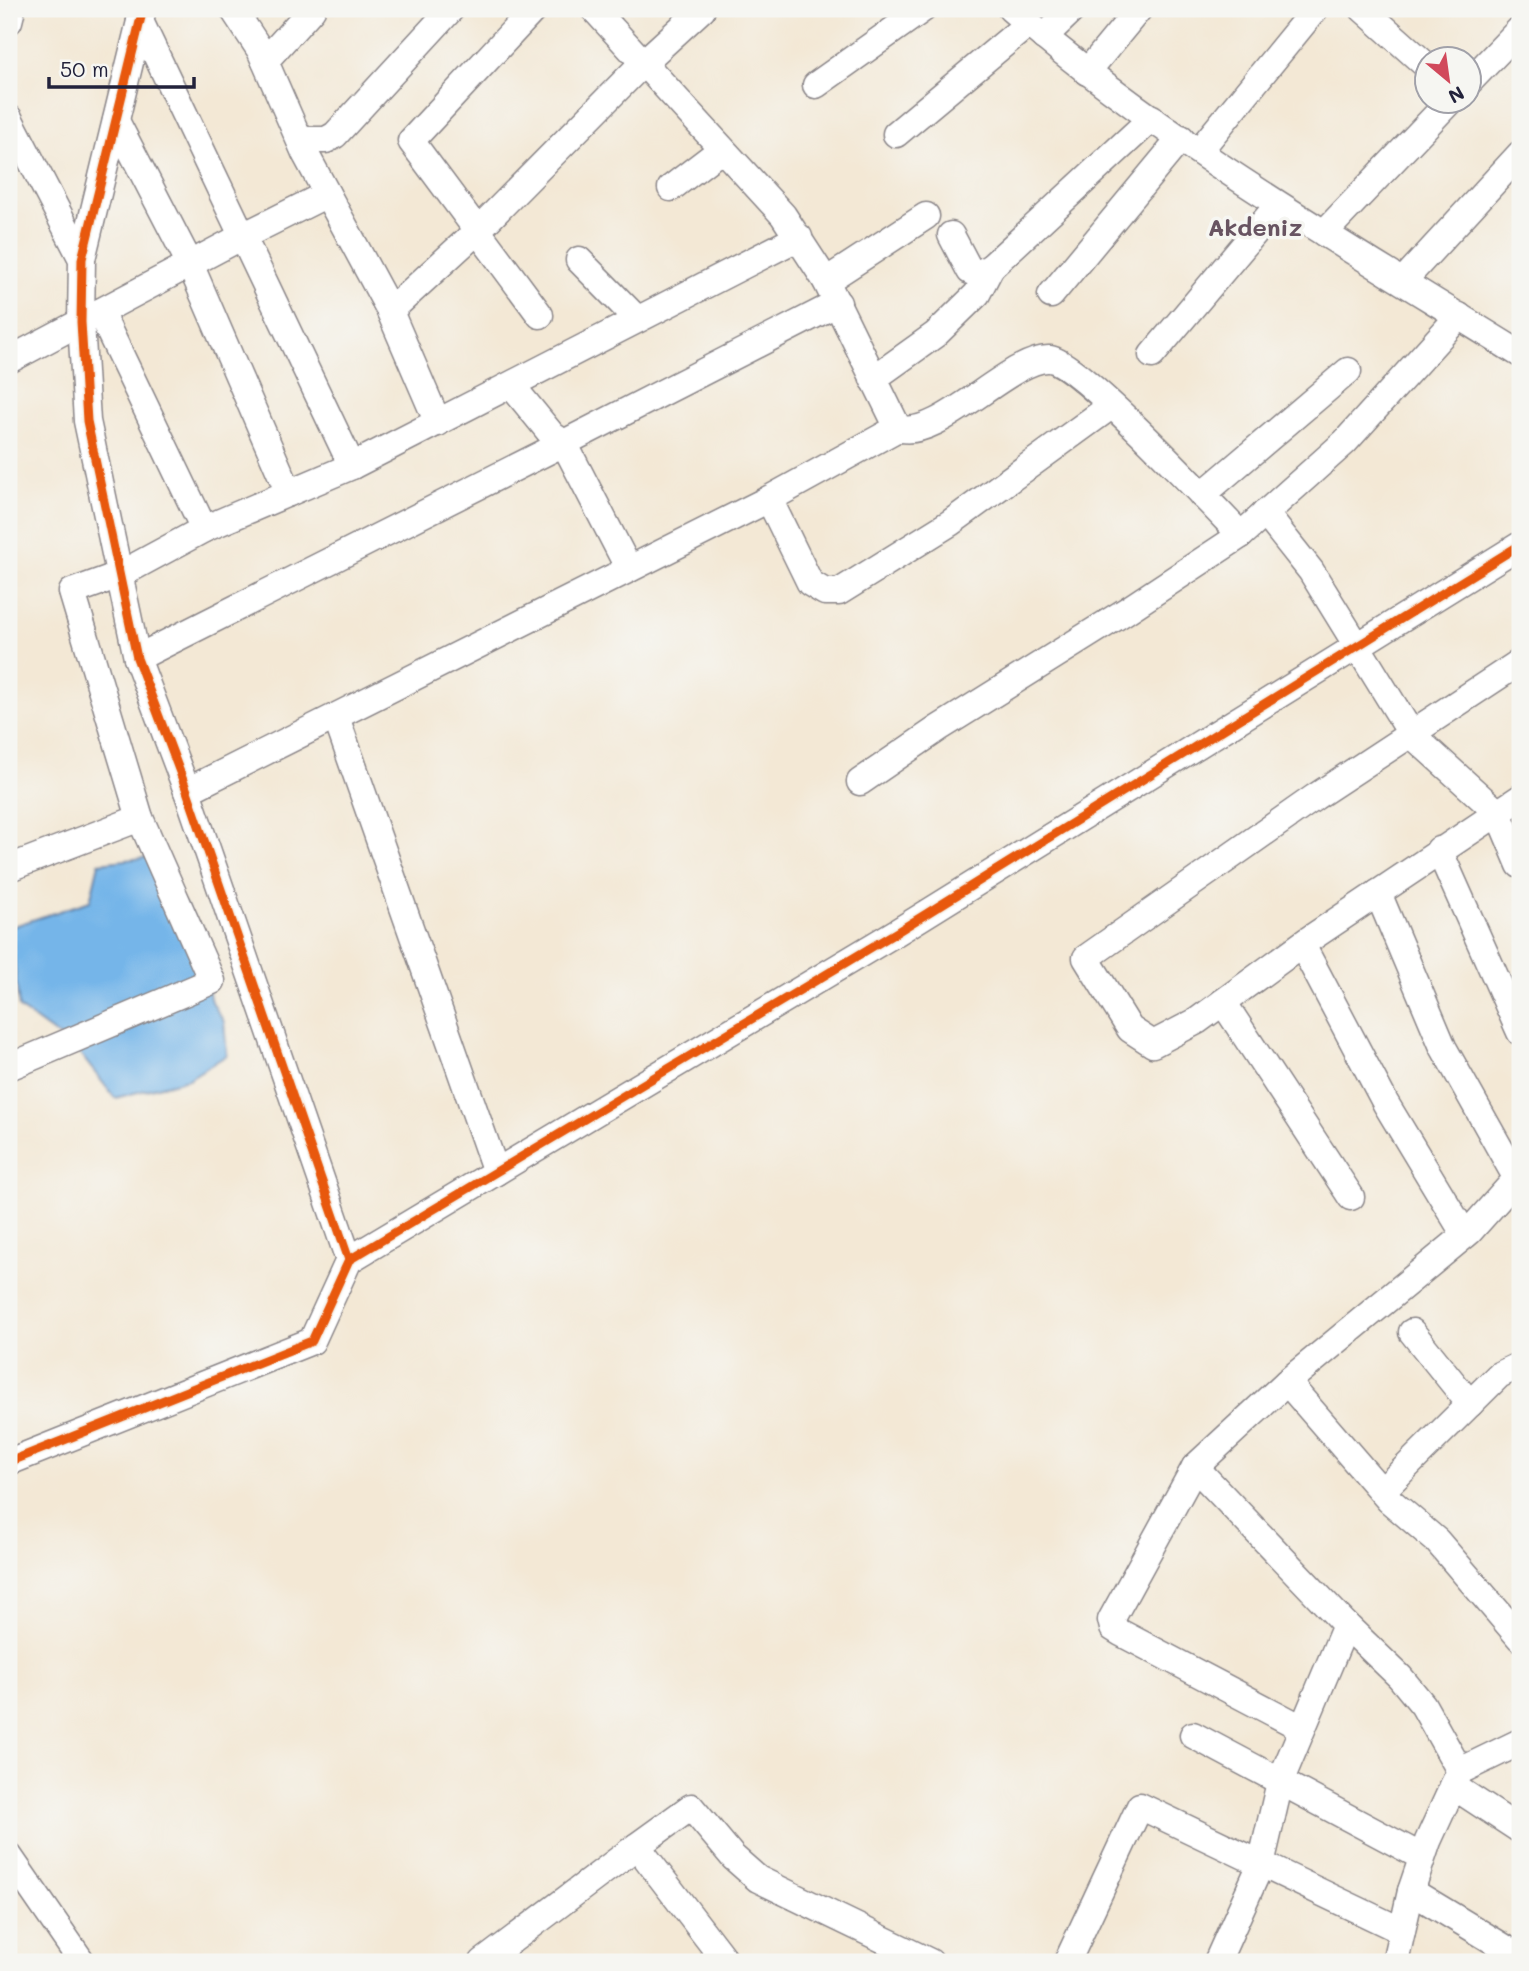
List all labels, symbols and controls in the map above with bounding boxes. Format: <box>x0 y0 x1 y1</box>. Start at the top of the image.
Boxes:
scale bar <box>49 46 194 90</box>
north arrow <box>1414 46 1484 116</box>
text: 50 m <box>60 55 109 82</box>
text: N <box>1444 81 1469 110</box>
district label: Akdeniz <box>1208 211 1302 242</box>

